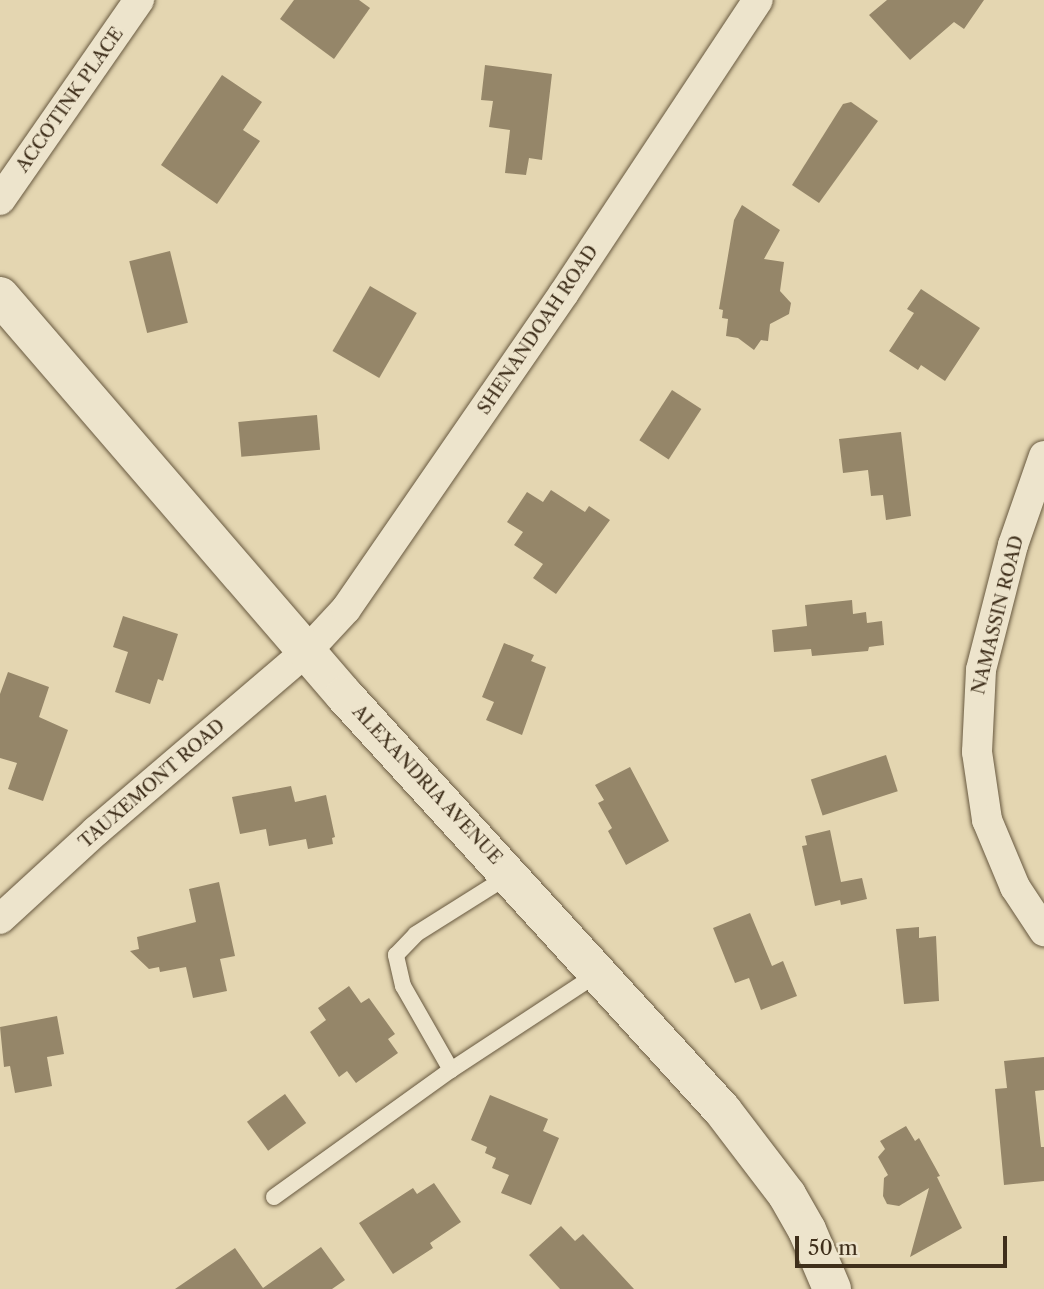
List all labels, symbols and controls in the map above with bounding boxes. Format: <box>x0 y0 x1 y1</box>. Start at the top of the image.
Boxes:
street label: ACCOTINK PLACE <box>12 23 128 177</box>
street label: SHENANDOAH ROAD <box>473 241 603 419</box>
street label: NAMASSIN ROAD <box>968 533 1028 697</box>
street label: ALEXANDRIA AVENUE <box>347 701 507 869</box>
street label: TAUXEMONT ROAD <box>75 715 229 853</box>
scale bar <box>799 1222 1011 1266</box>
text: 50 m <box>808 1235 858 1260</box>

